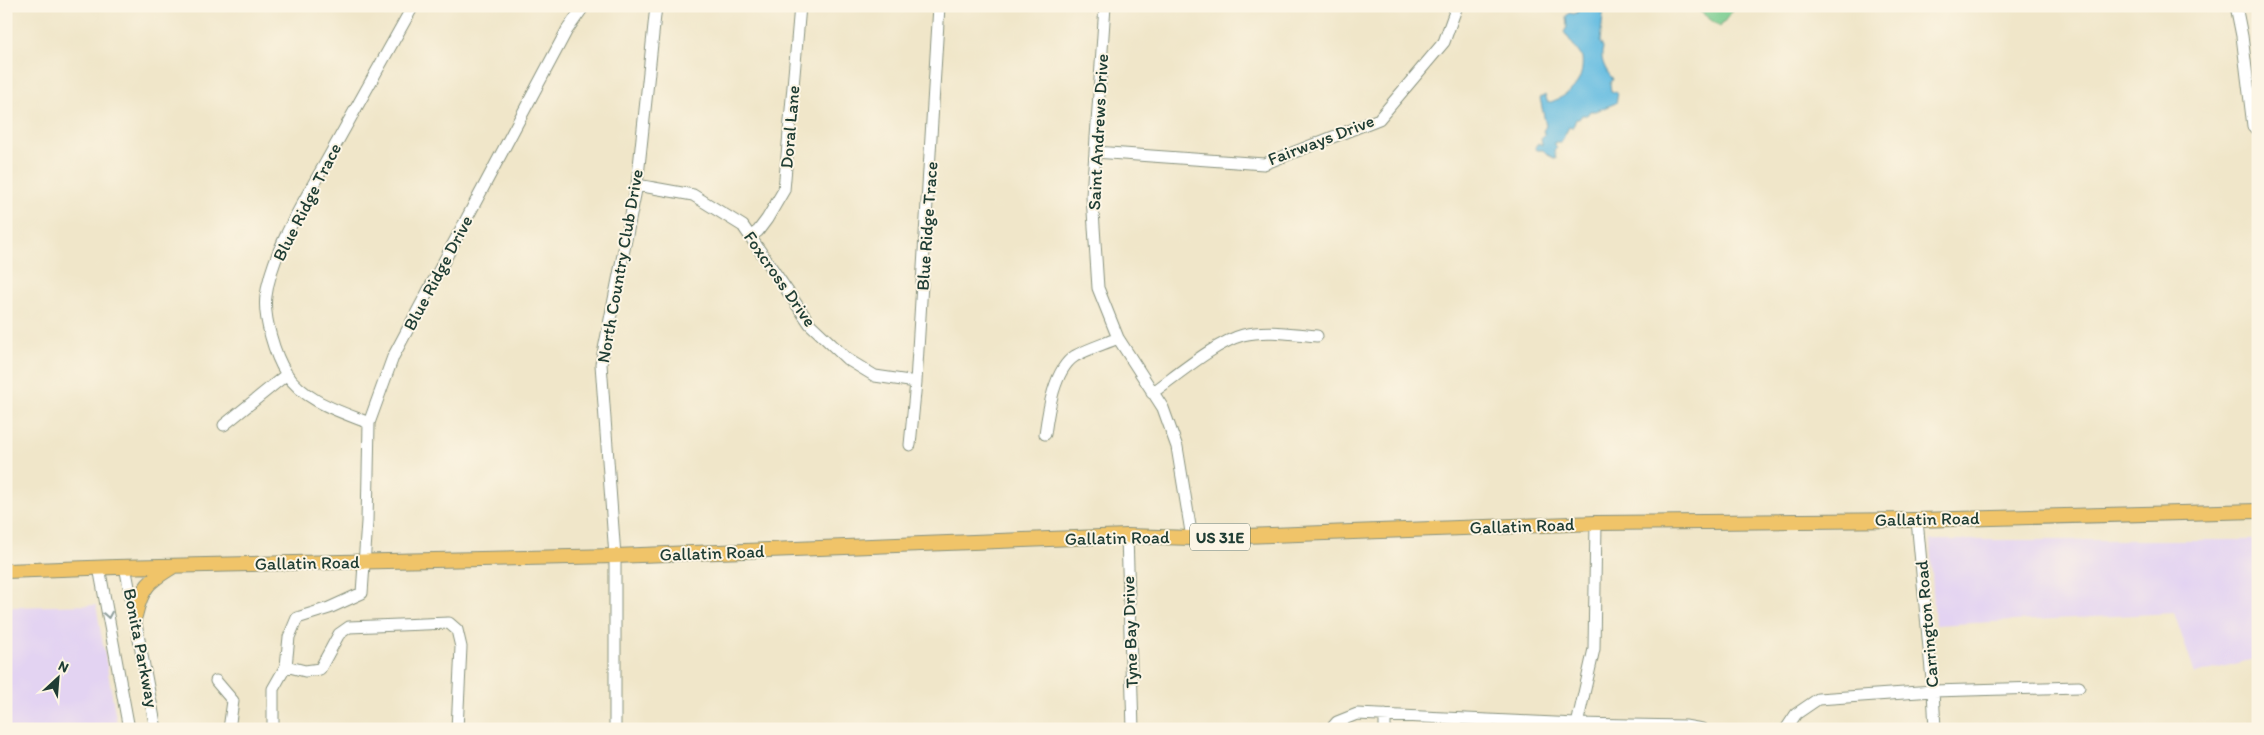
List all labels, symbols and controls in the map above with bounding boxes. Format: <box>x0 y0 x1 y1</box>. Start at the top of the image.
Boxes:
street label: Saint Andrews Drive <box>1083 53 1113 211</box>
street label: Doral Lane <box>775 84 805 170</box>
street label: Fairways Drive <box>1265 110 1377 170</box>
street label: Blue Ridge Trace <box>268 139 346 265</box>
street label: Blue Ridge Trace <box>912 161 942 291</box>
street label: North Country Club Drive <box>592 167 648 365</box>
street label: Blue Ridge Drive <box>398 212 478 334</box>
street label: Foxcross Drive <box>739 227 821 331</box>
street label: Gallatin Road <box>1874 507 1980 531</box>
street label: Gallatin Road <box>1469 513 1575 539</box>
road number: US 31E <box>1190 524 1250 550</box>
street label: Gallatin Road <box>1064 526 1170 550</box>
street label: Gallatin Road <box>659 540 765 566</box>
street label: Gallatin Road <box>254 551 360 575</box>
street label: Carrington Road <box>1910 559 1944 689</box>
street label: Tyne Bay Drive <box>1117 576 1143 688</box>
street label: Bonita Parkway <box>119 587 163 710</box>
one-way arrow <box>102 611 112 620</box>
north arrow <box>32 652 82 702</box>
text: N <box>56 657 71 676</box>

